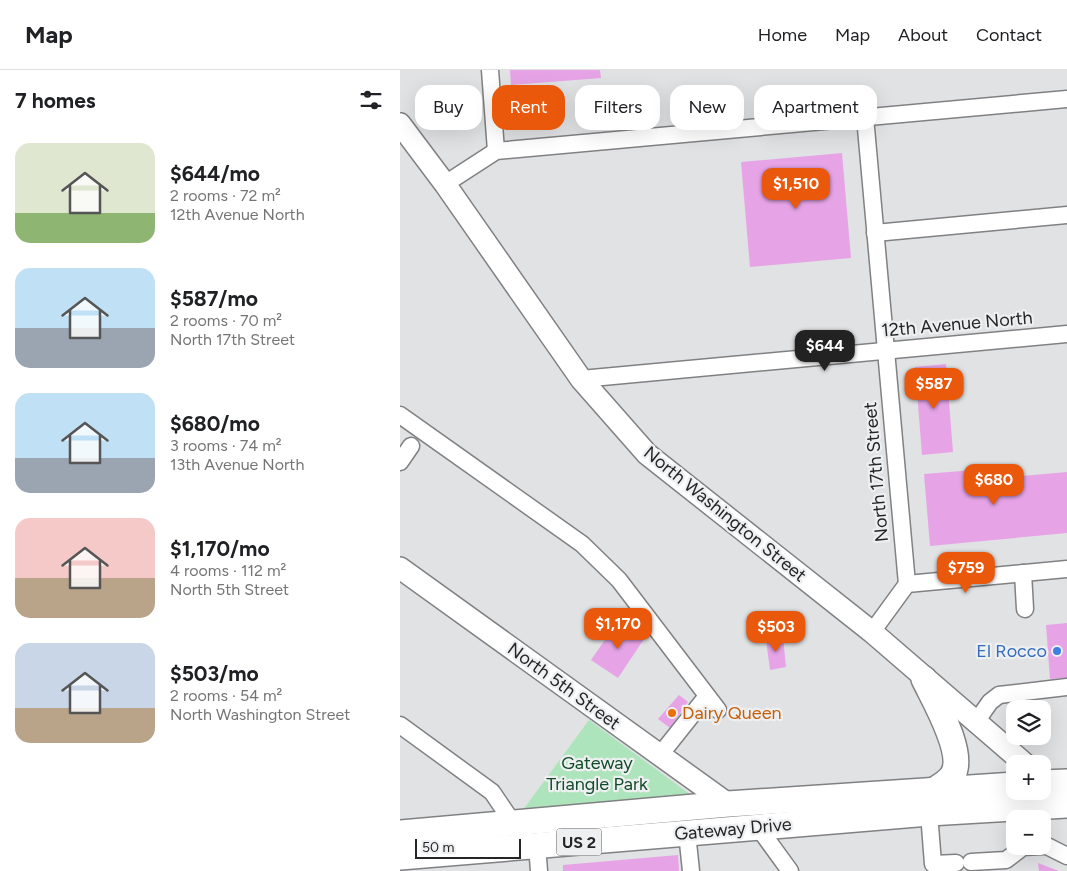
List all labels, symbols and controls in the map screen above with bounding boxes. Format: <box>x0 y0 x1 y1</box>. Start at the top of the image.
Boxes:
text: Map <box>25 20 73 49</box>
text: Home <box>758 24 807 46</box>
text: Map <box>835 24 870 46</box>
text: About <box>898 24 948 46</box>
text: Contact <box>976 24 1042 46</box>
chip: Buy <box>415 85 482 130</box>
chip: Rent <box>492 85 565 130</box>
chip: Filters <box>575 85 660 130</box>
chip: New <box>670 85 744 130</box>
chip: Apartment <box>754 85 877 130</box>
icon: filters <box>357 86 385 114</box>
text: 7 homes <box>15 88 96 113</box>
text: $644/mo <box>170 161 260 186</box>
icon: home <box>55 163 115 223</box>
pin: $1,510 <box>755 168 837 210</box>
text: $1,510 <box>773 174 819 193</box>
text: 2 rooms · 72 m² <box>170 186 281 205</box>
text: 12th Avenue North <box>170 205 305 224</box>
text: $587/mo <box>170 286 258 311</box>
icon: home <box>55 288 115 348</box>
street label: 12th Avenue North <box>881 306 1033 342</box>
text: 2 rooms · 70 m² <box>170 311 282 330</box>
text: North 17th Street <box>170 330 295 349</box>
pin: $644 <box>795 330 855 372</box>
text: $644 <box>806 336 844 355</box>
pin: $587 <box>904 368 964 410</box>
text: $587 <box>916 374 952 393</box>
street label: North 17th Street <box>859 401 893 543</box>
text: $680/mo <box>170 411 260 436</box>
icon: home <box>55 413 115 473</box>
text: 3 rooms · 74 m² <box>170 436 282 455</box>
street label: North Washington Street <box>639 442 811 586</box>
text: 13th Avenue North <box>170 455 304 474</box>
pin: $680 <box>964 464 1024 506</box>
text: $680 <box>975 470 1013 489</box>
text: $1,170/mo <box>170 536 270 561</box>
icon: home <box>55 538 115 598</box>
pin: $759 <box>936 552 996 594</box>
text: $759 <box>948 558 984 577</box>
text: 4 rooms · 112 m² <box>170 561 286 580</box>
text: North 5th Street <box>170 580 289 599</box>
pin: $1,170 <box>577 608 659 650</box>
pin: $503 <box>746 610 806 653</box>
text: $1,170 <box>595 614 641 633</box>
text: $503 <box>757 617 795 636</box>
street label: North 5th Street <box>503 638 625 734</box>
place label: El Rocco <box>976 640 1047 662</box>
marker: El Rocco <box>1051 645 1063 657</box>
text: $503/mo <box>170 661 259 686</box>
icon: home <box>55 663 115 723</box>
text: 2 rooms · 54 m² <box>170 686 282 705</box>
map controls <box>1006 700 1051 855</box>
button: layers <box>1006 700 1051 745</box>
place label: Dairy Queen <box>682 702 782 724</box>
text: North Washington Street <box>170 705 350 724</box>
marker: Dairy Queen <box>666 707 678 719</box>
park label: Gateway Triangle Park <box>546 752 648 795</box>
button: + <box>1006 755 1051 800</box>
button: − <box>1006 810 1051 855</box>
street label: Gateway Drive <box>673 813 793 845</box>
road number: US 2 <box>556 829 602 856</box>
scale bar <box>415 836 521 859</box>
text: 50 m <box>422 839 454 856</box>

